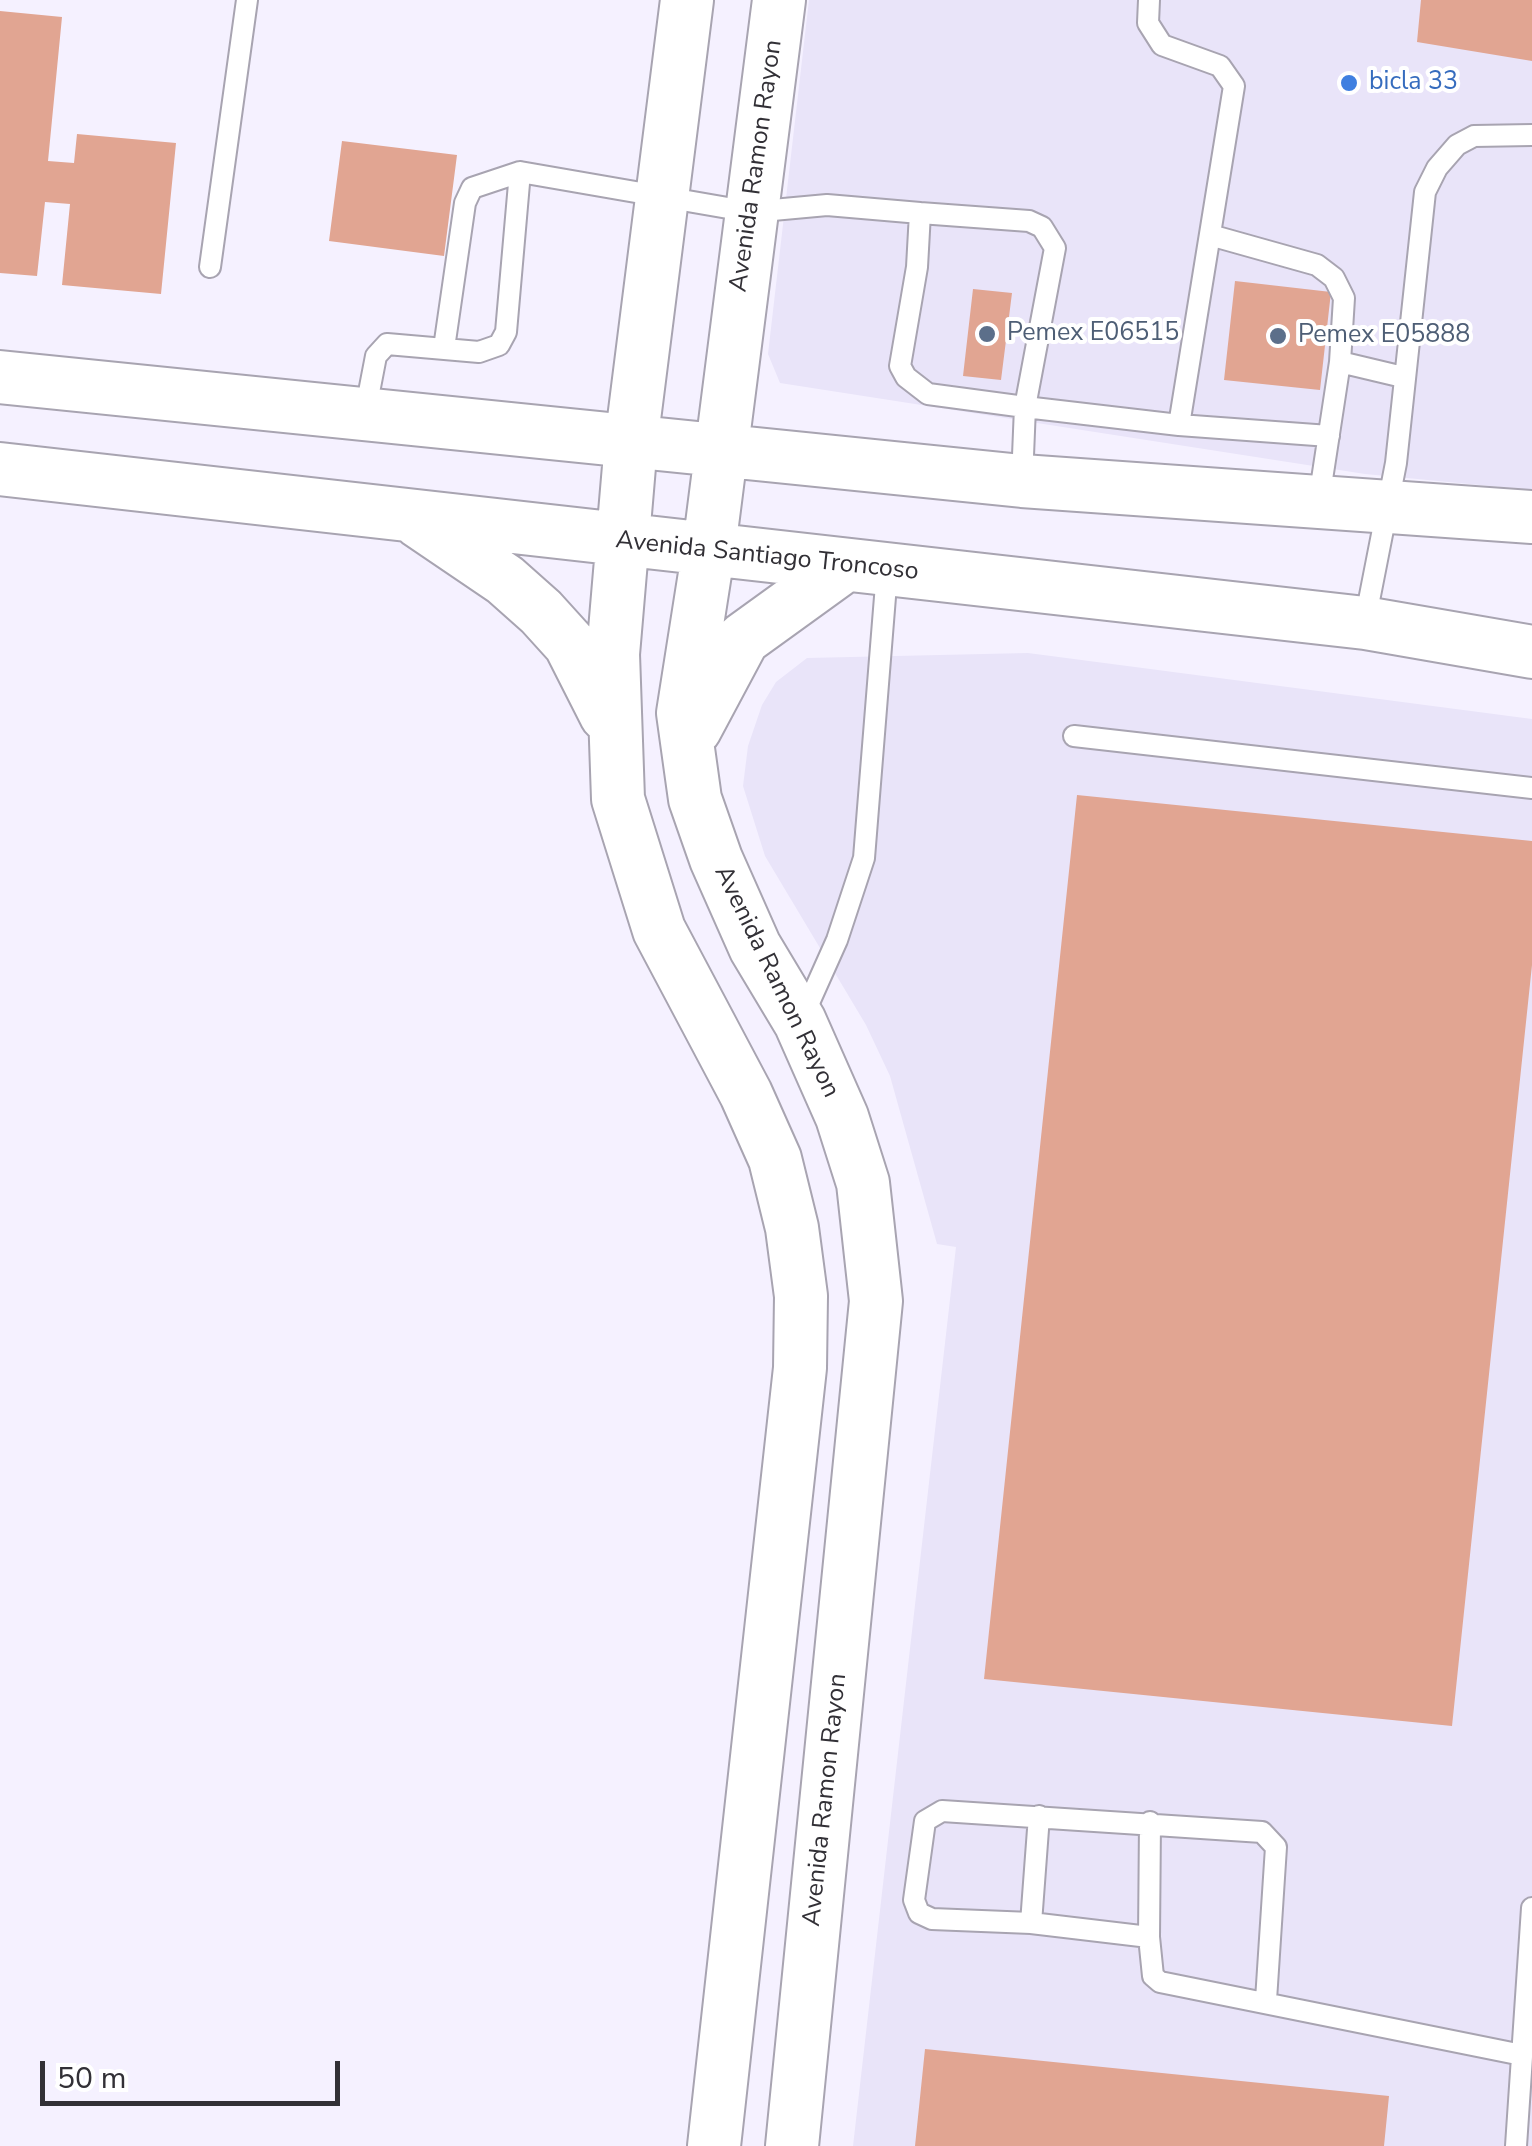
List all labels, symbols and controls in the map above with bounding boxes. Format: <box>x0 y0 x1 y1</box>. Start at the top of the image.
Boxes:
street label: Avenida Ramon Rayon <box>724 38 790 294</box>
place label: bicla 33 <box>1369 68 1458 98</box>
marker: bicla 33 <box>1338 72 1360 94</box>
place label: Pemex E06515 <box>1007 319 1179 349</box>
place label: Pemex E05888 <box>1298 321 1470 351</box>
marker: Pemex E06515 <box>976 323 998 345</box>
marker: Pemex E05888 <box>1267 325 1289 347</box>
street label: Avenida Santiago Troncoso <box>614 526 920 588</box>
street label: Avenida Ramon Rayon <box>707 861 845 1103</box>
street label: Avenida Ramon Rayon <box>798 1672 854 1928</box>
scale bar <box>45 2041 345 2103</box>
text: 50 m <box>57 2058 126 2099</box>

